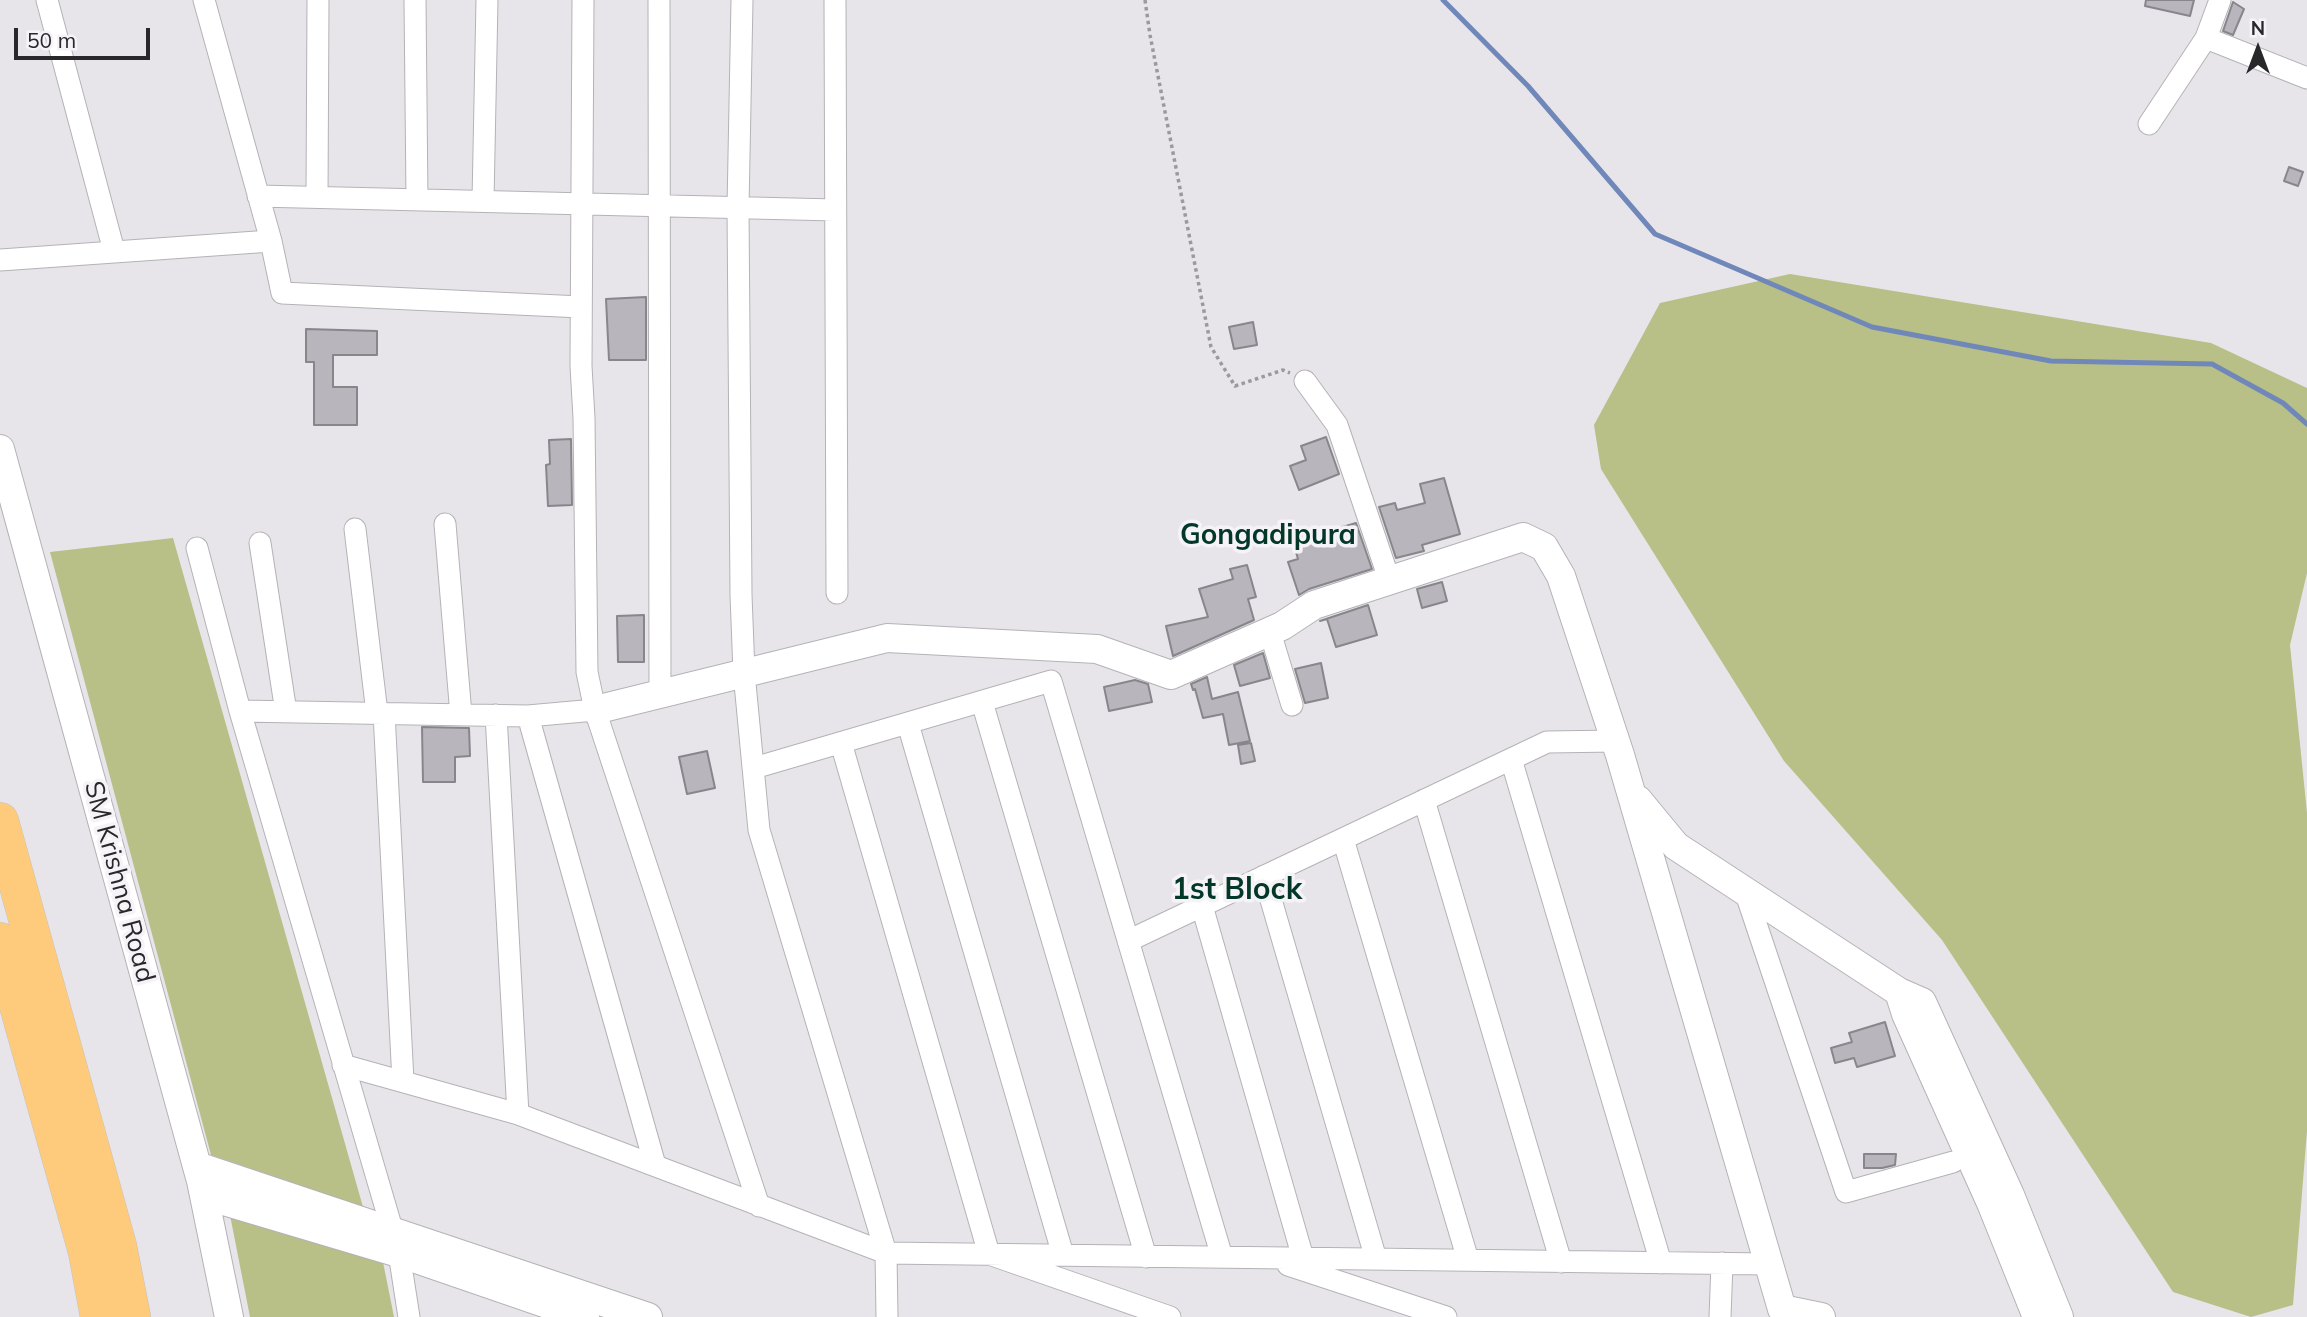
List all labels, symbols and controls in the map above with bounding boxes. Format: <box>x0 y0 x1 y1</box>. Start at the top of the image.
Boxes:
scale bar <box>18 14 154 58</box>
north arrow <box>2223 14 2293 84</box>
text: N <box>2251 16 2265 40</box>
text: 50 m <box>27 27 76 53</box>
district label: Gongadipura <box>1180 519 1356 553</box>
street label: SM Krishna Road <box>77 778 161 986</box>
district label: 1st Block <box>1172 872 1302 908</box>

